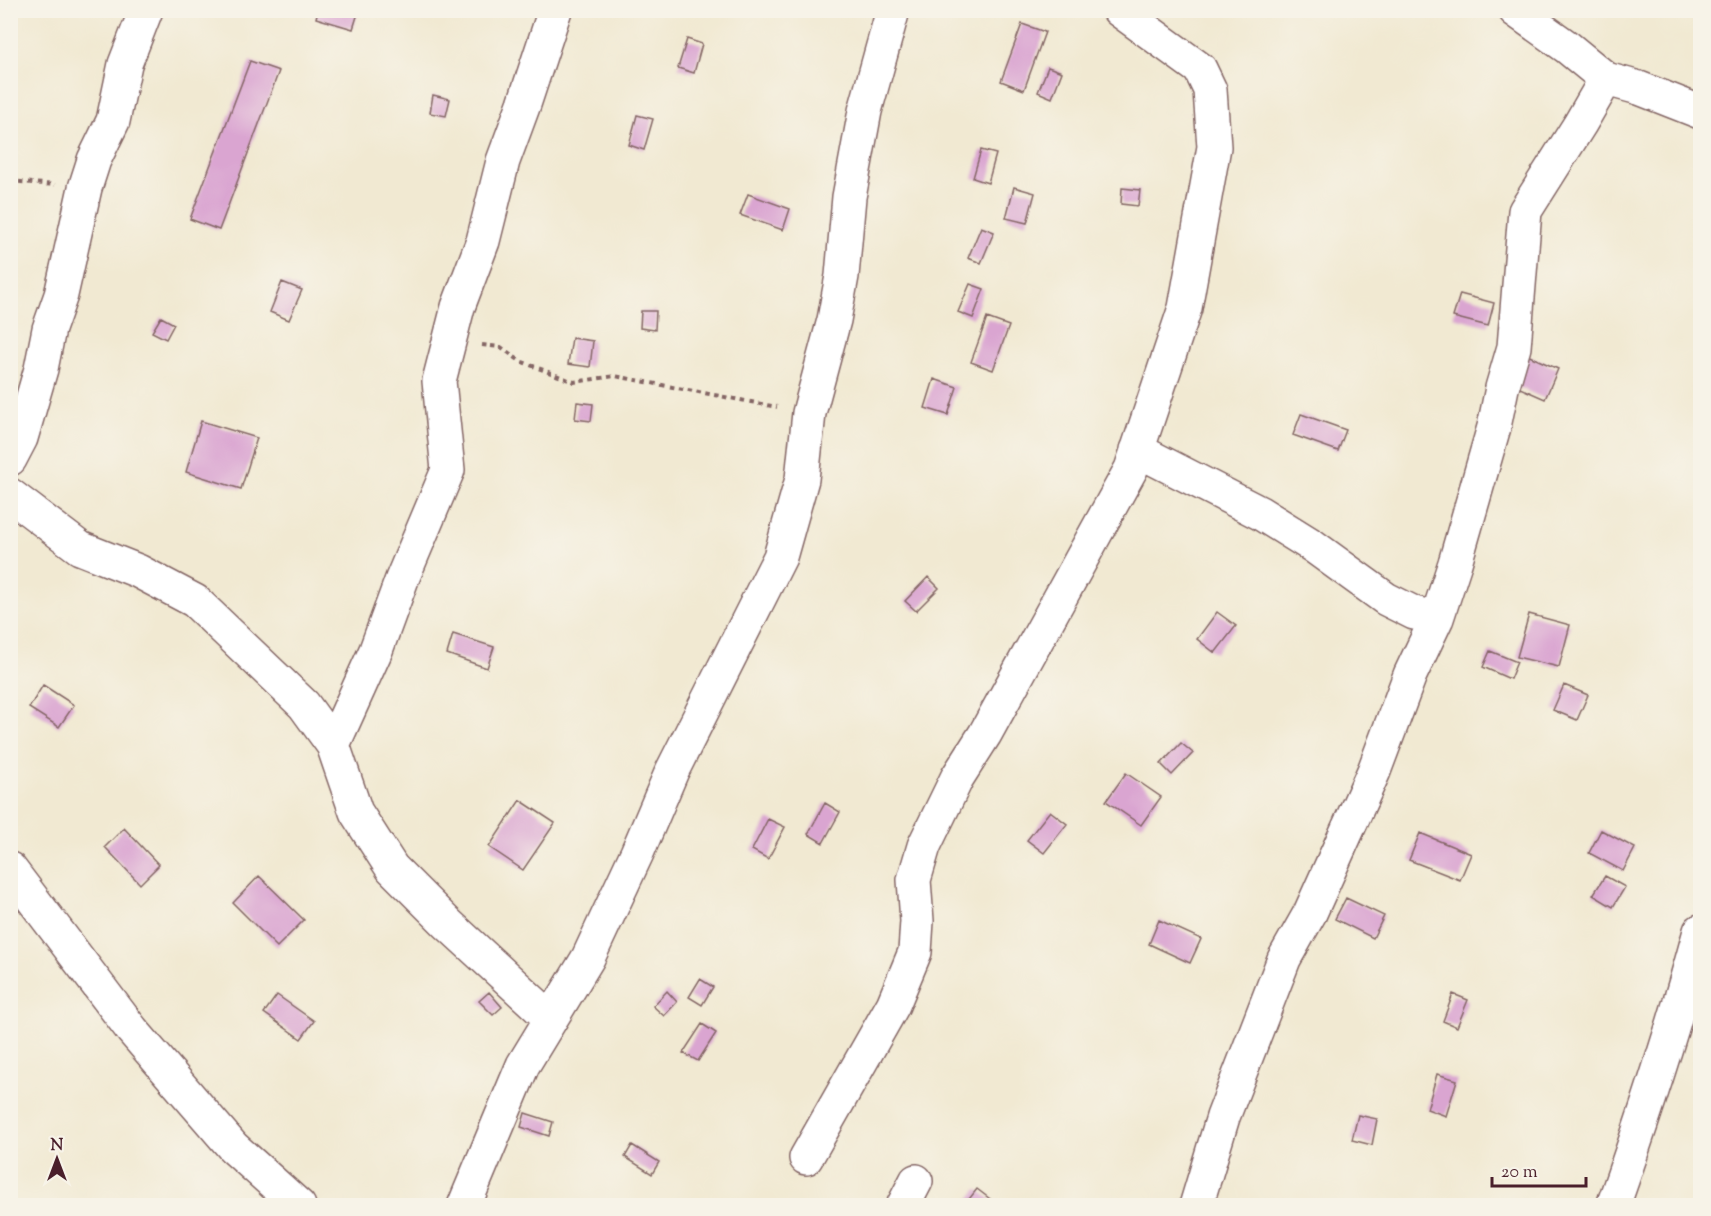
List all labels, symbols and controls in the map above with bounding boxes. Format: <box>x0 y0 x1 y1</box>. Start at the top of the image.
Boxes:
north arrow <box>27 1129 87 1189</box>
text: N <box>51 1135 64 1158</box>
scale bar <box>1492 1150 1586 1188</box>
text: 20 m <box>1501 1160 1538 1186</box>

